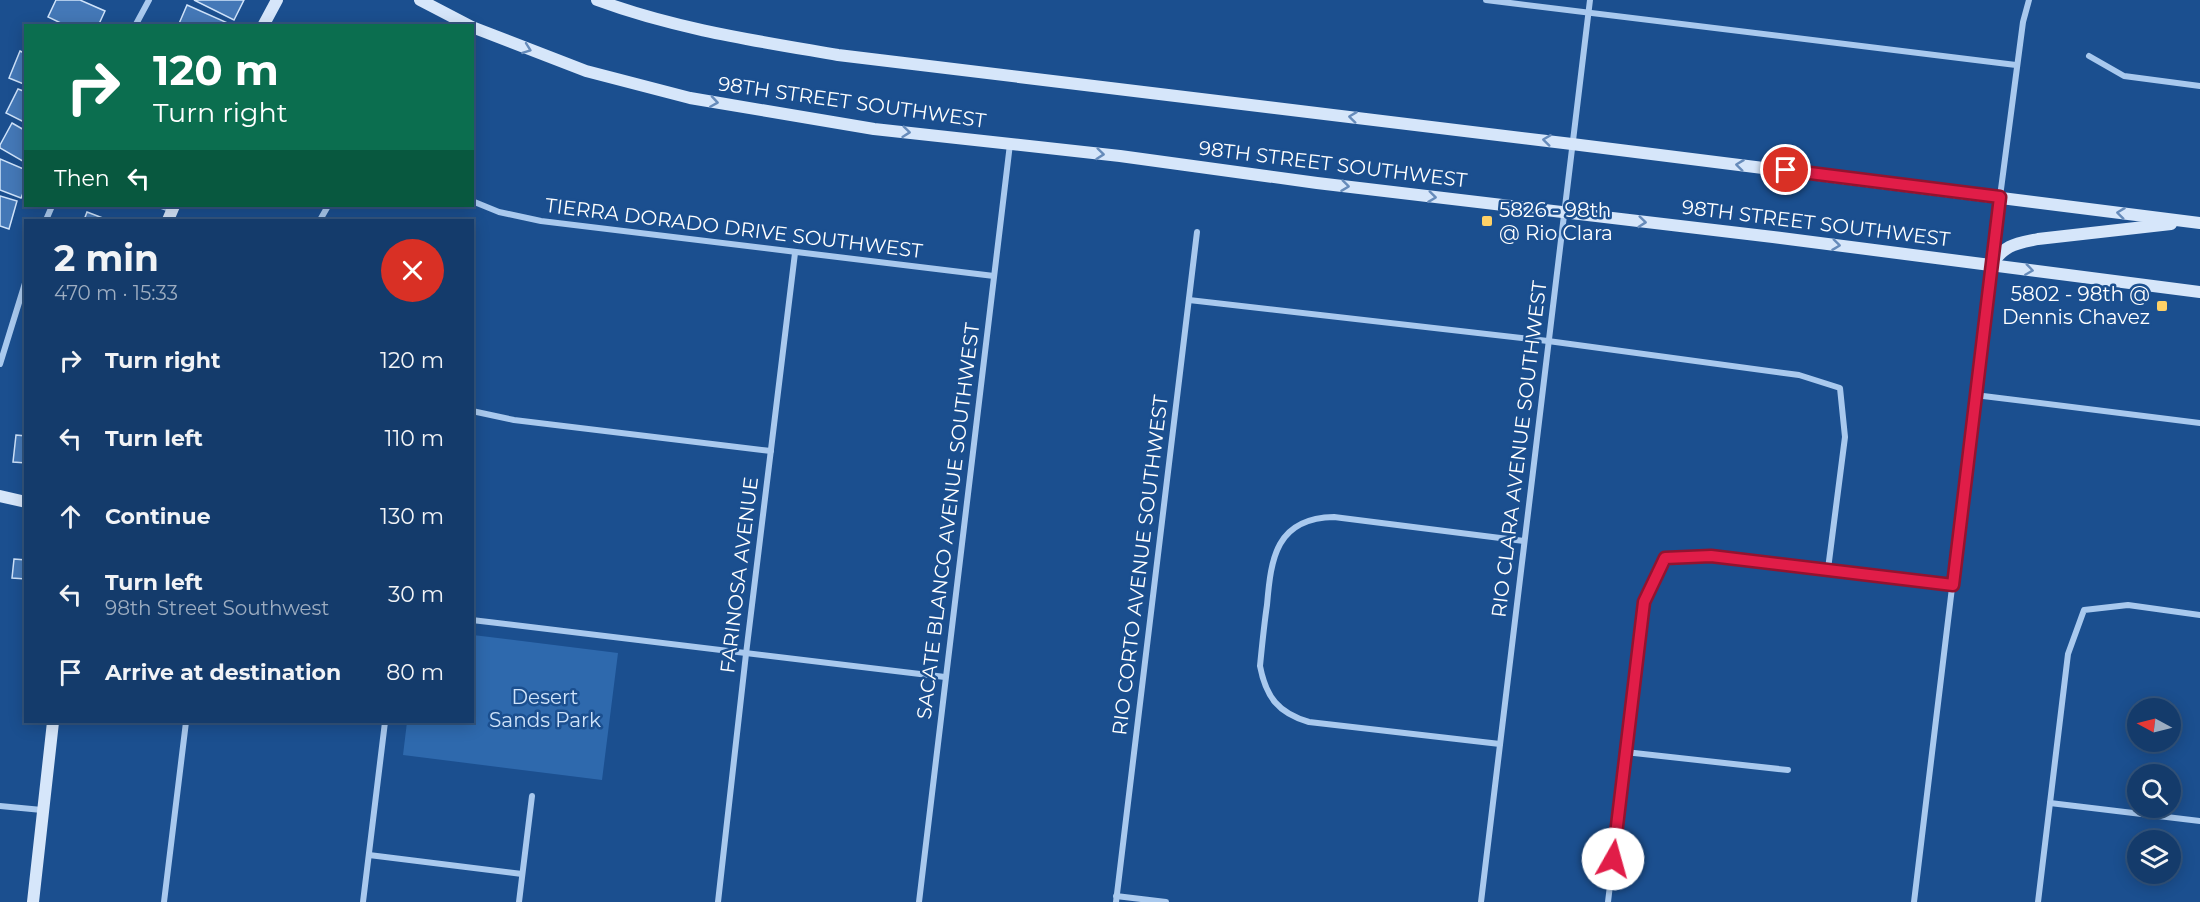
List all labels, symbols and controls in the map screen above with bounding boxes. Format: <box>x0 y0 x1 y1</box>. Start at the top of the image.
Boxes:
one-way arrow <box>521 41 532 54</box>
text: 120 m <box>153 44 279 96</box>
icon: right <box>54 48 132 126</box>
street label: 98TH STREET SOUTHWEST <box>717 71 988 133</box>
text: Turn right <box>153 96 288 129</box>
one-way arrow <box>709 96 718 108</box>
one-way arrow <box>1349 112 1358 124</box>
one-way arrow <box>902 126 911 138</box>
one-way arrow <box>1542 135 1551 147</box>
street label: 98TH STREET SOUTHWEST <box>1197 136 1469 192</box>
pin <box>1760 144 1811 195</box>
one-way arrow <box>1096 147 1105 160</box>
icon: arrive <box>1769 153 1802 186</box>
one-way arrow <box>1736 159 1745 171</box>
icon: left <box>122 162 155 195</box>
text: Then <box>54 165 110 192</box>
one-way arrow <box>1341 180 1350 192</box>
one-way arrow <box>1427 190 1436 203</box>
street label: TIERRA DORADO DRIVE SOUTHWEST <box>544 193 925 263</box>
street label: 98TH STREET SOUTHWEST <box>1680 195 1952 251</box>
place label: 5826 - 98th @ Rio Clara <box>1499 198 1613 245</box>
one-way arrow <box>2117 207 2126 220</box>
marker: 5826 - 98th @ Rio Clara <box>1480 214 1494 228</box>
one-way arrow <box>1638 215 1647 228</box>
text: 2 min <box>54 236 159 280</box>
one-way arrow <box>1831 238 1841 250</box>
button: close <box>381 239 444 302</box>
one-way arrow <box>2025 263 2034 275</box>
street label: RIO CLARA AVENUE SOUTHWEST <box>1486 279 1552 619</box>
text: 470 m · 15:33 <box>54 281 178 305</box>
place label: 5802 - 98th @ Dennis Chavez <box>2002 282 2150 329</box>
marker: 5802 - 98th @ Dennis Chavez <box>2155 299 2169 313</box>
street label: SACATE BLANCO AVENUE SOUTHWEST <box>912 321 984 721</box>
icon: right <box>54 344 87 377</box>
text: Turn right <box>105 347 220 374</box>
text: 120 m <box>380 347 444 374</box>
street label: RIO CORTO AVENUE SOUTHWEST <box>1107 393 1173 737</box>
icon: left <box>54 422 87 455</box>
text: Turn left <box>105 425 203 452</box>
text: 110 m <box>384 425 444 452</box>
street label: FARINOSA AVENUE <box>715 475 763 675</box>
icon: ahead <box>54 500 87 533</box>
text: Continue <box>105 503 211 530</box>
text: 130 m <box>380 503 444 530</box>
text: Turn left <box>105 569 203 596</box>
icon: left <box>54 578 87 611</box>
text: 30 m <box>388 581 444 608</box>
text: 98th Street Southwest <box>105 596 330 620</box>
icon: arrive <box>54 656 87 689</box>
text: Arrive at destination <box>105 659 341 686</box>
text: 80 m <box>386 659 444 686</box>
park label: Desert Sands Park <box>489 685 601 732</box>
north arrow <box>2127 698 2181 752</box>
map controls <box>2127 698 2181 884</box>
button: search <box>2127 764 2181 818</box>
position arrow <box>1581 827 1645 891</box>
button: layers <box>2127 830 2181 884</box>

